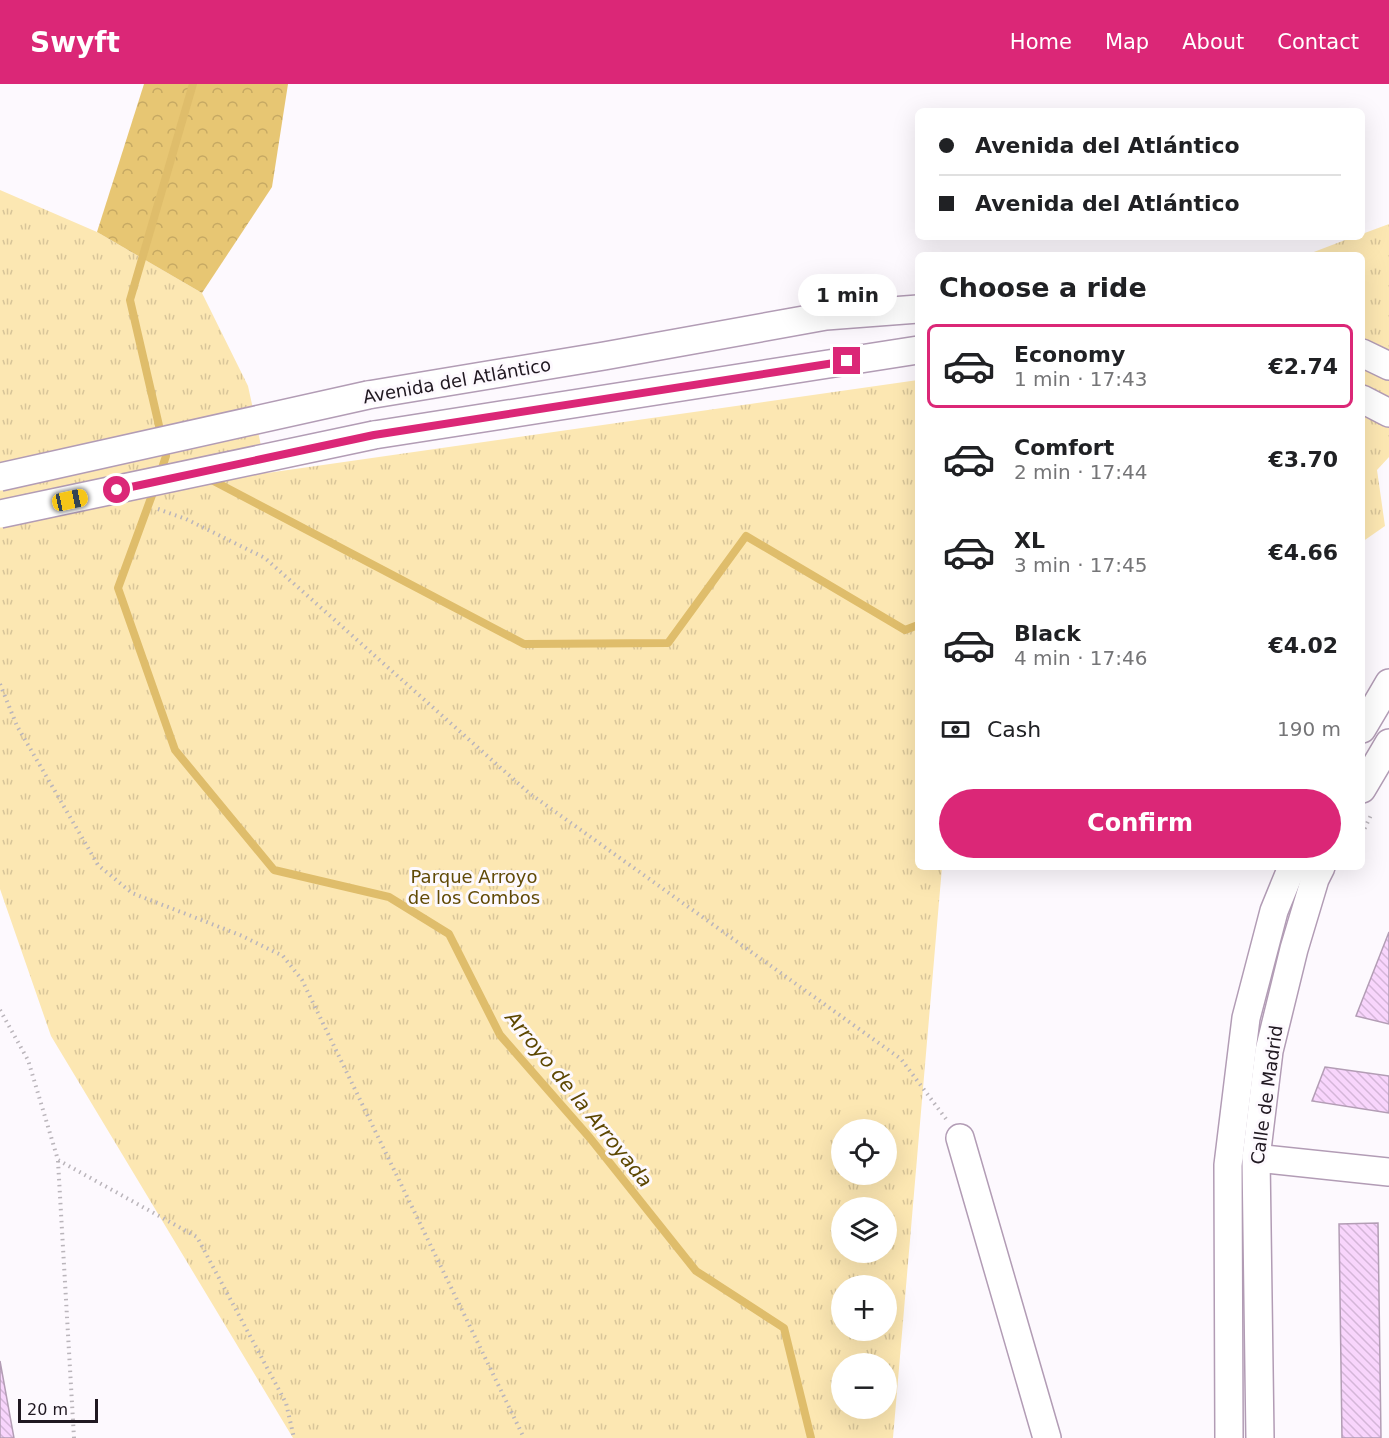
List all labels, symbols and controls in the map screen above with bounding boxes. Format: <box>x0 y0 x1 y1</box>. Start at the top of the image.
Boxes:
text: Swyft <box>30 26 120 59</box>
text: Home <box>1010 30 1072 54</box>
text: Map <box>1105 30 1149 54</box>
text: About <box>1182 30 1244 54</box>
text: Contact <box>1277 30 1359 54</box>
text: Avenida del Atlántico <box>975 133 1240 158</box>
text: Avenida del Atlántico <box>975 191 1240 216</box>
text: Choose a ride <box>939 272 1147 303</box>
callout: 1 min <box>798 274 896 316</box>
text: 1 min <box>816 283 879 307</box>
icon: car <box>942 339 996 393</box>
text: Economy <box>1014 342 1125 367</box>
route end <box>833 347 860 374</box>
street label: Avenida del Atlántico <box>361 354 552 407</box>
text: €2.74 <box>1268 354 1338 379</box>
text: 1 min · 17:43 <box>1014 367 1148 391</box>
icon: car <box>942 432 996 486</box>
text: Comfort <box>1014 435 1114 460</box>
text: €3.70 <box>1268 447 1338 472</box>
text: 2 min · 17:44 <box>1014 460 1148 484</box>
route start <box>103 476 130 503</box>
car <box>51 487 89 513</box>
icon: car <box>942 525 996 579</box>
text: XL <box>1014 528 1045 553</box>
text: €4.66 <box>1268 540 1338 565</box>
text: 3 min · 17:45 <box>1014 553 1148 577</box>
icon: car <box>942 618 996 672</box>
text: Black <box>1014 621 1081 646</box>
text: €4.02 <box>1268 633 1338 658</box>
text: 4 min · 17:46 <box>1014 646 1148 670</box>
icon: cash <box>939 713 972 746</box>
text: Cash <box>987 717 1041 742</box>
text: 190 m <box>1277 717 1341 741</box>
button: Confirm <box>939 789 1341 858</box>
park label: Parque Arroyo de los Combos <box>408 866 540 908</box>
water label: Arroyo de la Arroyada <box>499 1005 657 1192</box>
street label: Calle de Madrid <box>1246 1024 1287 1166</box>
map controls <box>831 1119 897 1419</box>
button: locate <box>831 1119 897 1185</box>
button: layers <box>831 1197 897 1263</box>
button: + <box>831 1275 897 1341</box>
button: − <box>831 1353 897 1419</box>
scale bar <box>18 1396 98 1424</box>
text: 20 m <box>27 1400 68 1419</box>

